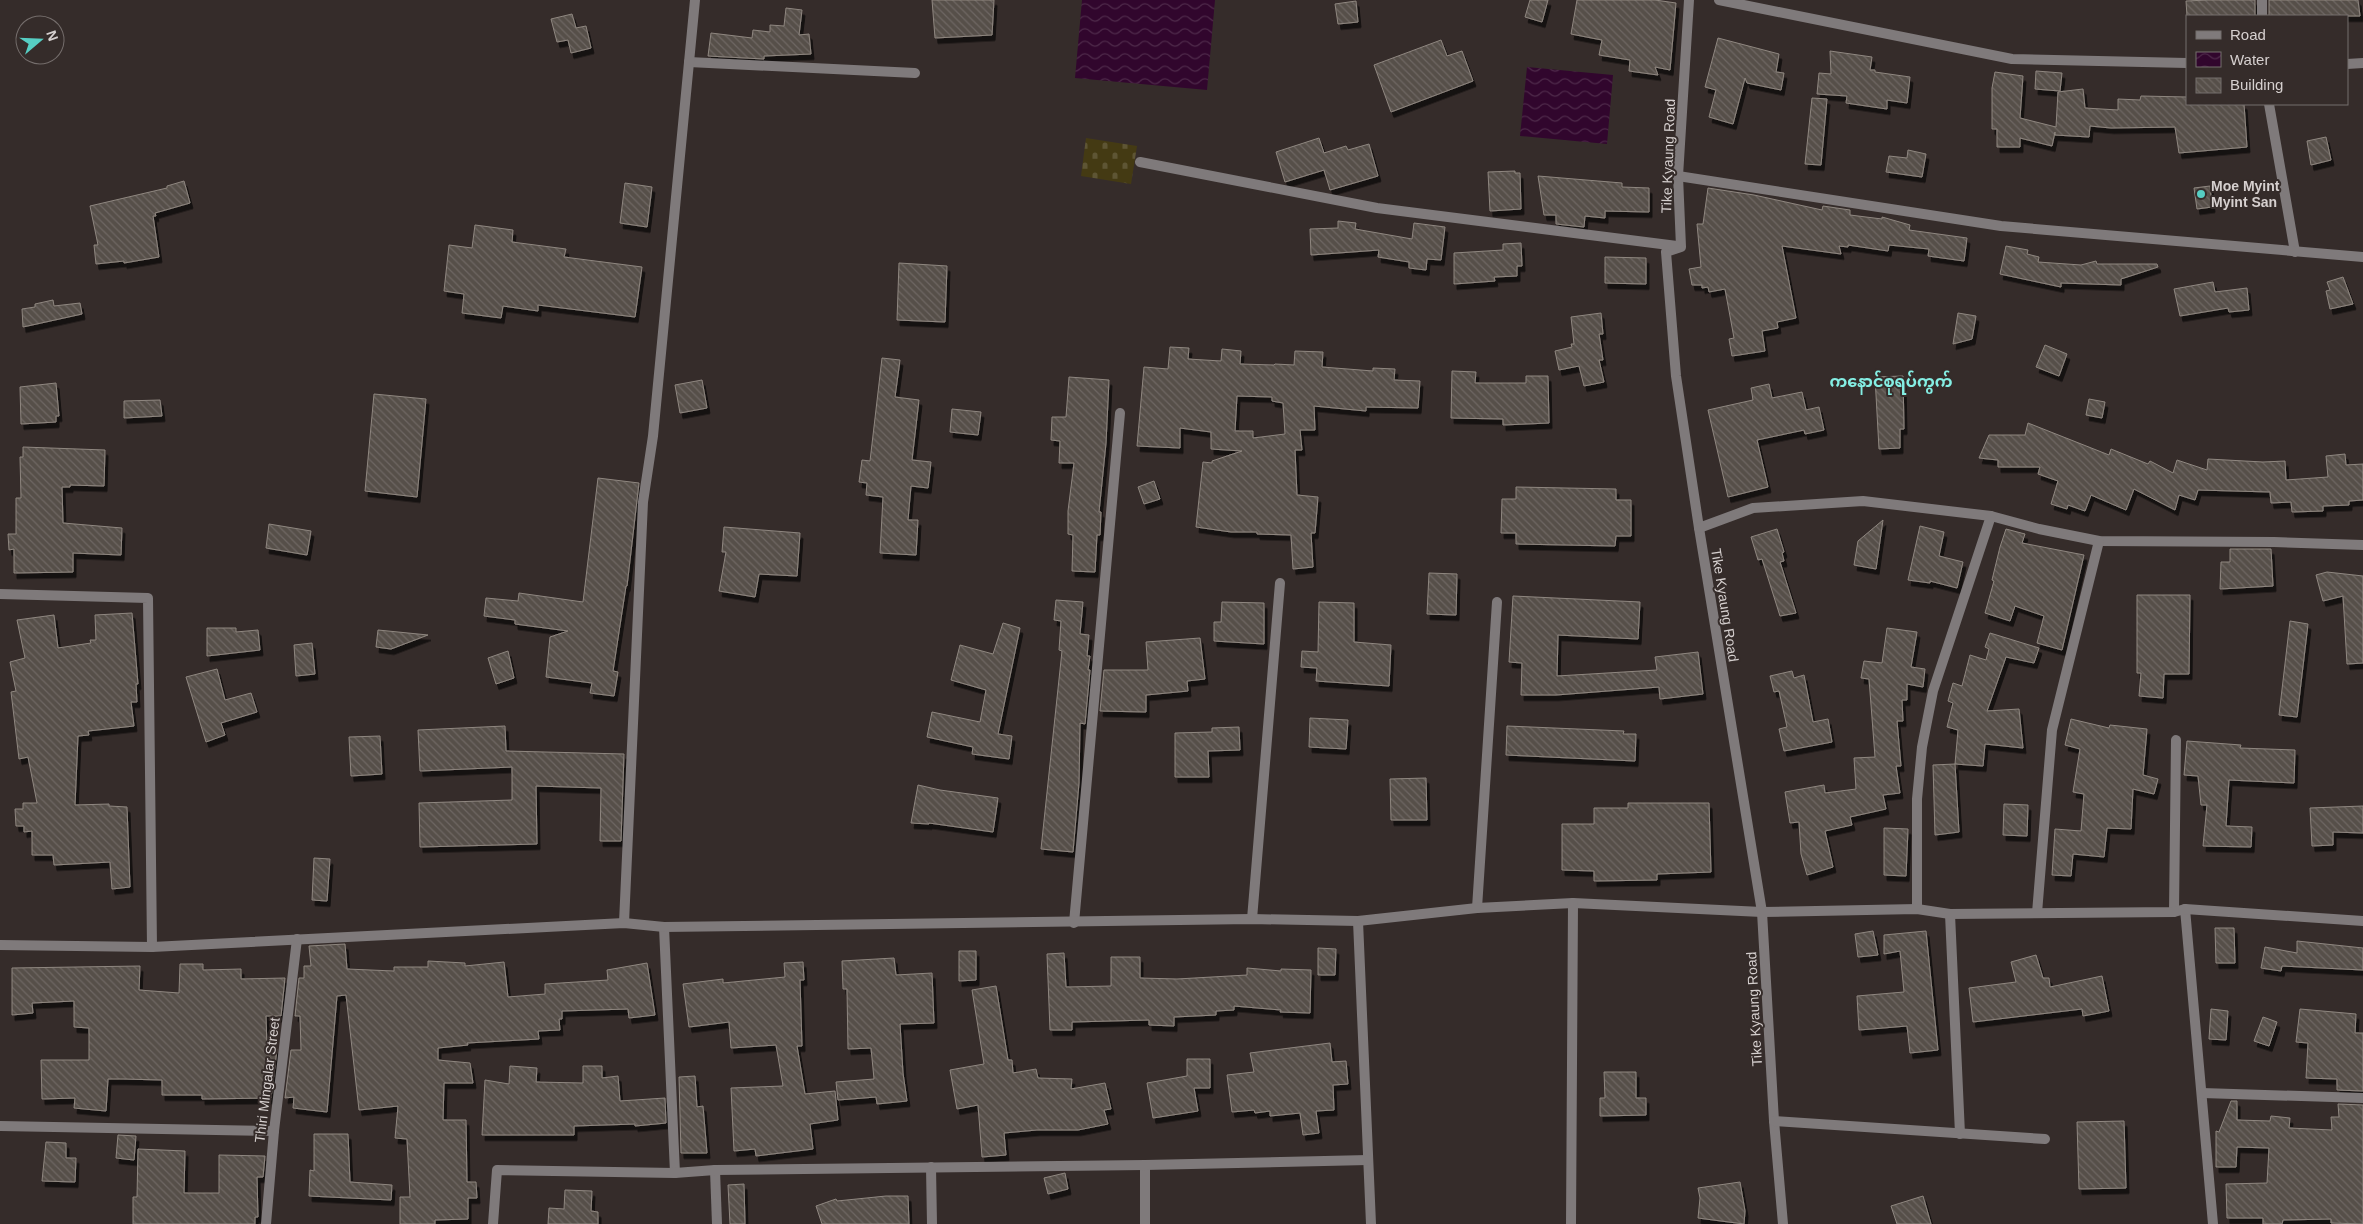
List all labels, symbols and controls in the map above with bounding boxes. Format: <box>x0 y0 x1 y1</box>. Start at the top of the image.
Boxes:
north arrow <box>15 15 65 65</box>
legend <box>2186 15 2348 105</box>
text: Road <box>2230 26 2266 43</box>
text: N <box>43 28 62 43</box>
text: Water <box>2230 51 2269 68</box>
text: Building <box>2230 76 2283 93</box>
street label: Tike Kyaung Road <box>1658 98 1678 214</box>
place label: Moe Myint Myint San <box>2211 178 2280 210</box>
marker: Moe Myint Myint San <box>2195 188 2207 200</box>
district label: ကနောင်စုရပ်ကွက် <box>1830 370 1953 395</box>
street label: Tike Kyaung Road <box>1708 547 1742 663</box>
street label: Tike Kyaung Road <box>1743 951 1765 1067</box>
street label: Thiri Mingalar Street <box>251 1016 283 1144</box>

